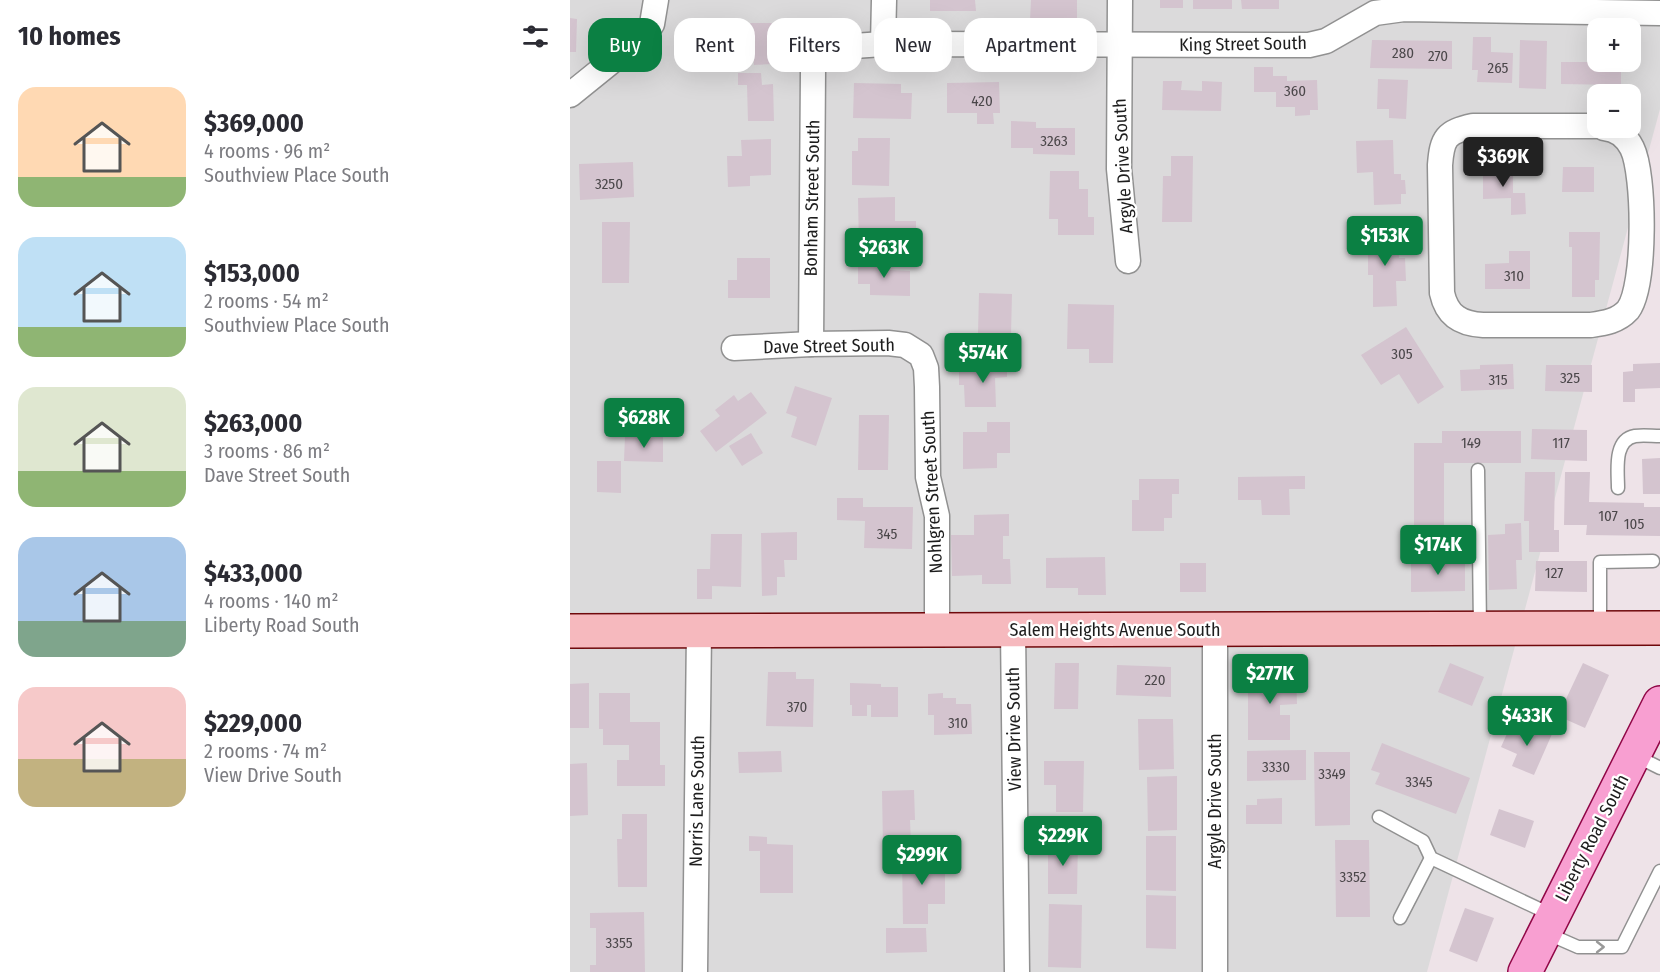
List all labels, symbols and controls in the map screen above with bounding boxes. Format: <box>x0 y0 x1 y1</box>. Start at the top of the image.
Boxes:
chip: Buy <box>588 18 662 72</box>
chip: Rent <box>674 18 755 72</box>
chip: Filters <box>767 18 862 72</box>
chip: New <box>874 18 952 72</box>
chip: Apartment <box>964 18 1097 72</box>
map controls <box>1587 18 1641 138</box>
button: + <box>1587 18 1641 72</box>
icon: filters <box>519 20 552 53</box>
text: 10 homes <box>18 21 121 52</box>
street label: King Street South <box>1179 32 1307 56</box>
house number: 280 <box>1392 44 1414 62</box>
house number: 270 <box>1428 47 1448 65</box>
house number: 265 <box>1488 59 1509 77</box>
house number: 360 <box>1284 82 1306 100</box>
button: − <box>1587 84 1641 138</box>
house number: 420 <box>971 92 993 110</box>
street label: Argyle Drive South <box>1108 98 1138 234</box>
text: $369,000 <box>204 108 304 139</box>
icon: home <box>66 111 138 183</box>
street label: Bonham Street South <box>800 119 824 277</box>
house number: 3263 <box>1040 132 1068 150</box>
pin: $369K <box>1461 137 1545 188</box>
text: 4 rooms · 96 m² <box>204 139 330 163</box>
text: $369K <box>1477 144 1529 168</box>
text: Southview Place South <box>204 163 389 187</box>
house number: 3250 <box>595 175 623 193</box>
pin: $153K <box>1343 216 1427 267</box>
text: $153K <box>1361 223 1409 247</box>
pin: $263K <box>842 228 926 279</box>
text: $263K <box>859 235 909 259</box>
text: $153,000 <box>204 258 300 289</box>
icon: home <box>66 261 138 333</box>
house number: 310 <box>1504 267 1524 285</box>
text: 2 rooms · 54 m² <box>204 289 329 313</box>
text: Southview Place South <box>204 313 389 337</box>
pin: $574K <box>941 333 1025 384</box>
street label: Dave Street South <box>763 334 895 358</box>
text: $574K <box>958 340 1008 364</box>
house number: 305 <box>1391 345 1413 363</box>
house number: 325 <box>1560 369 1580 387</box>
house number: 315 <box>1488 371 1508 389</box>
pin: $628K <box>602 398 686 449</box>
text: $628K <box>618 405 670 429</box>
text: $263,000 <box>204 408 303 439</box>
street label: Nohlgren Street South <box>917 410 947 574</box>
icon: home <box>66 411 138 483</box>
house number: 149 <box>1461 434 1481 452</box>
house number: 117 <box>1552 434 1570 452</box>
text: 3 rooms · 86 m² <box>204 439 330 463</box>
text: Dave Street South <box>204 463 350 487</box>
house number: 107 <box>1598 507 1618 525</box>
house number: 105 <box>1624 515 1644 533</box>
house number: 345 <box>877 525 897 543</box>
pin: $174K <box>1396 525 1480 576</box>
text: $174K <box>1414 532 1462 556</box>
text: $433,000 <box>204 558 303 589</box>
icon: home <box>66 561 138 633</box>
house number: 127 <box>1545 564 1563 582</box>
text: 4 rooms · 140 m² <box>204 589 339 613</box>
text: Liberty Road South <box>204 613 360 637</box>
street label: Salem Heights Avenue South <box>1010 619 1220 641</box>
pin: $277K <box>1228 654 1312 705</box>
text: $277K <box>1246 661 1294 685</box>
street label: View Drive South <box>1002 667 1026 791</box>
house number: 220 <box>1144 671 1166 689</box>
pin: $433K <box>1485 696 1569 747</box>
house number: 370 <box>787 698 807 716</box>
text: $433K <box>1502 703 1552 727</box>
text: $229,000 <box>204 708 302 739</box>
icon: home <box>66 711 138 783</box>
house number: 310 <box>948 714 968 732</box>
street label: Argyle Drive South <box>1204 733 1226 869</box>
street label: Norris Lane South <box>685 735 709 867</box>
text: 2 rooms · 74 m² <box>204 739 327 763</box>
house number: 3330 <box>1262 758 1290 776</box>
text: View Drive South <box>204 763 342 787</box>
house number: 3349 <box>1318 765 1346 783</box>
street label: Liberty Road South <box>1550 771 1634 905</box>
house number: 3345 <box>1405 773 1433 791</box>
pin: $229K <box>1021 816 1105 867</box>
text: $229K <box>1038 823 1088 847</box>
pin: $299K <box>880 835 964 886</box>
text: $299K <box>896 842 948 866</box>
house number: 3352 <box>1340 868 1367 886</box>
house number: 3355 <box>605 934 633 952</box>
one-way arrow <box>1596 941 1605 953</box>

